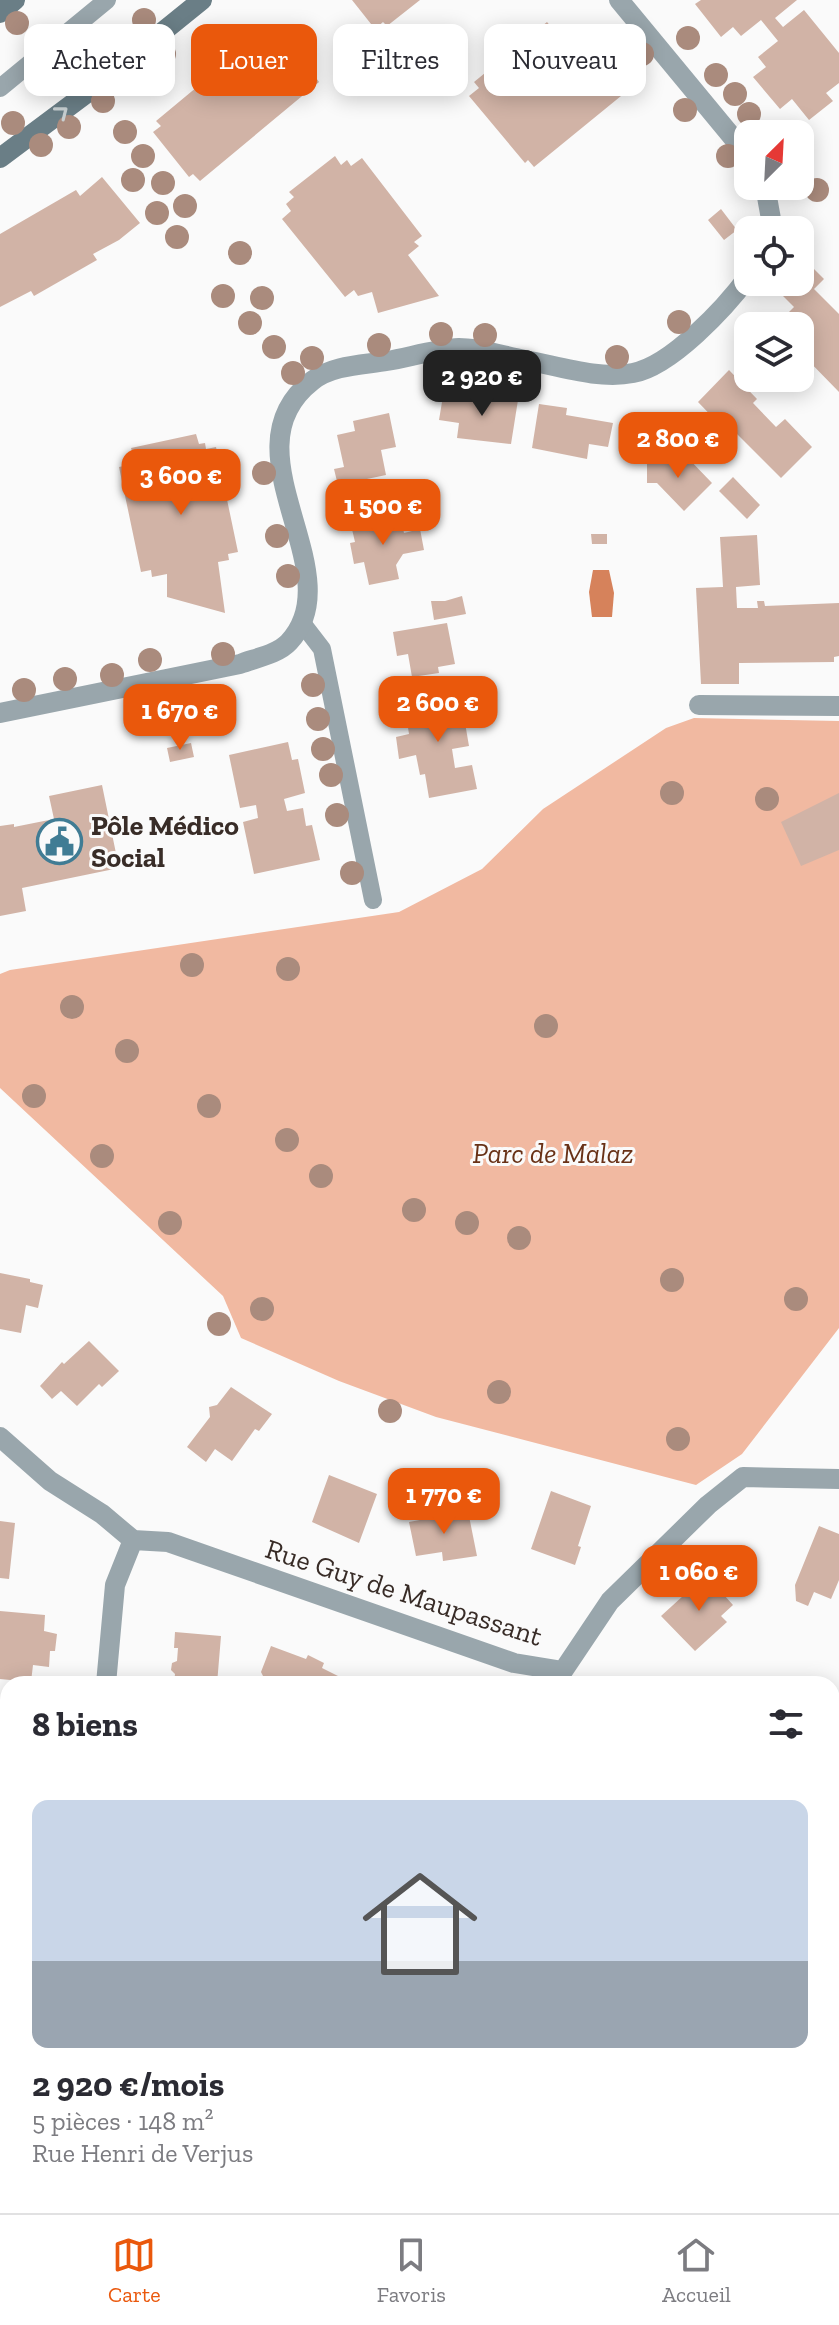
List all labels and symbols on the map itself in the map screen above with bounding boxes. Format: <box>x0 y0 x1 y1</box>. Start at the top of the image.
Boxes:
one-way arrow <box>53 107 68 122</box>
north arrow <box>734 120 814 200</box>
pin: 2 920 € <box>408 350 556 418</box>
pin: 2 800 € <box>604 412 752 480</box>
pin: 3 600 € <box>107 449 255 517</box>
pin: 1 500 € <box>309 479 457 547</box>
pin: 2 600 € <box>364 676 512 744</box>
pin: 1 670 € <box>106 684 254 752</box>
place label: Pôle Médico Social <box>91 809 239 874</box>
public building icon: Pôle Médico Social <box>36 817 84 865</box>
park label: Parc de Malaz <box>473 1137 633 1170</box>
pin: 1 770 € <box>370 1468 518 1536</box>
street label: Rue Guy de Maupassant <box>261 1532 547 1653</box>
pin: 1 060 € <box>625 1545 773 1613</box>

